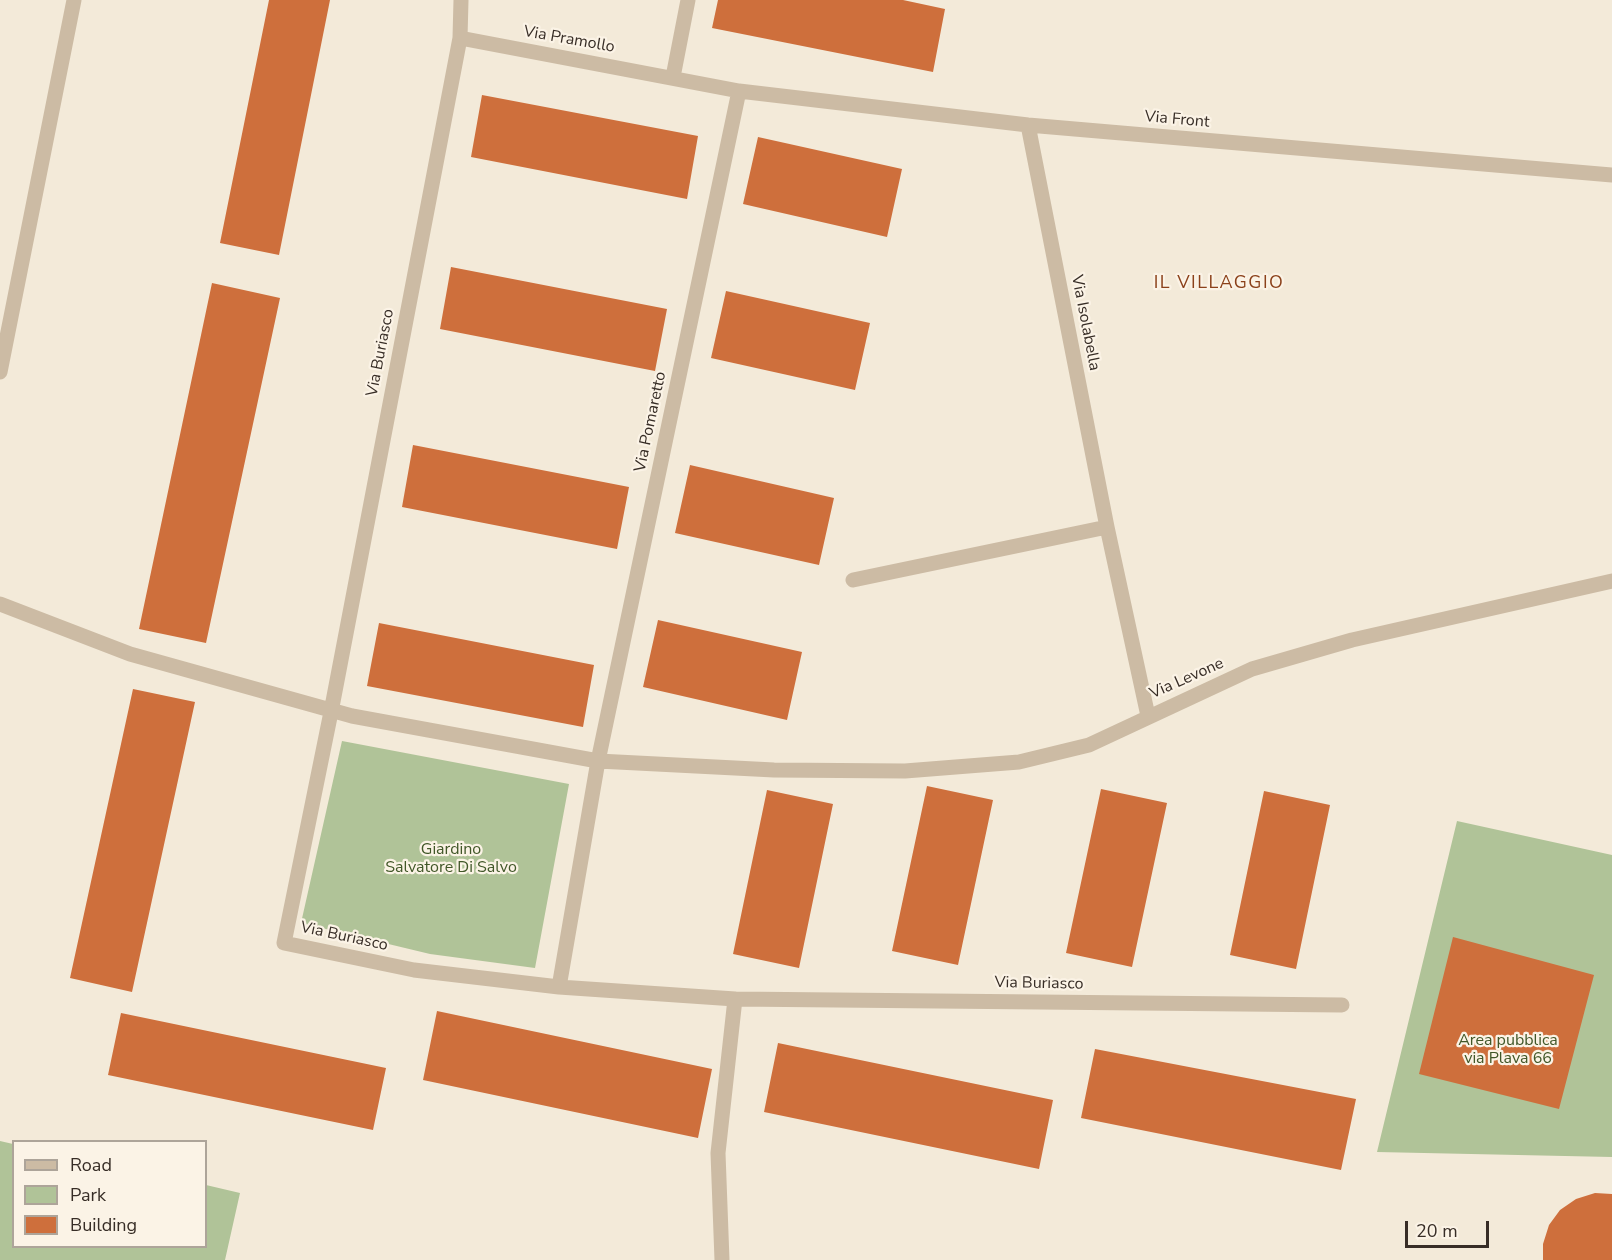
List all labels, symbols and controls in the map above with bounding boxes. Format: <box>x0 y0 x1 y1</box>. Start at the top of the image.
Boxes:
street label: Via Pramollo <box>522 23 616 57</box>
street label: Via Front <box>1144 108 1210 132</box>
district label: IL VILLAGGIO <box>1154 273 1284 295</box>
street label: Via Isolabella <box>1066 274 1104 372</box>
street label: Via Buriasco <box>363 308 399 398</box>
street label: Via Pomaretto <box>631 370 671 474</box>
street label: Via Levone <box>1147 654 1227 704</box>
park label: Giardino Salvatore Di Salvo <box>385 840 517 878</box>
street label: Via Buriasco <box>299 918 389 956</box>
street label: Via Buriasco <box>994 974 1084 994</box>
park label: Area pubblica via Plava 66 <box>1458 1031 1558 1069</box>
legend <box>12 1140 207 1248</box>
text: Road <box>70 1153 112 1177</box>
text: Park <box>70 1183 106 1207</box>
scale bar <box>1408 1209 1492 1247</box>
text: Building <box>70 1213 137 1237</box>
text: 20 m <box>1416 1219 1458 1243</box>

